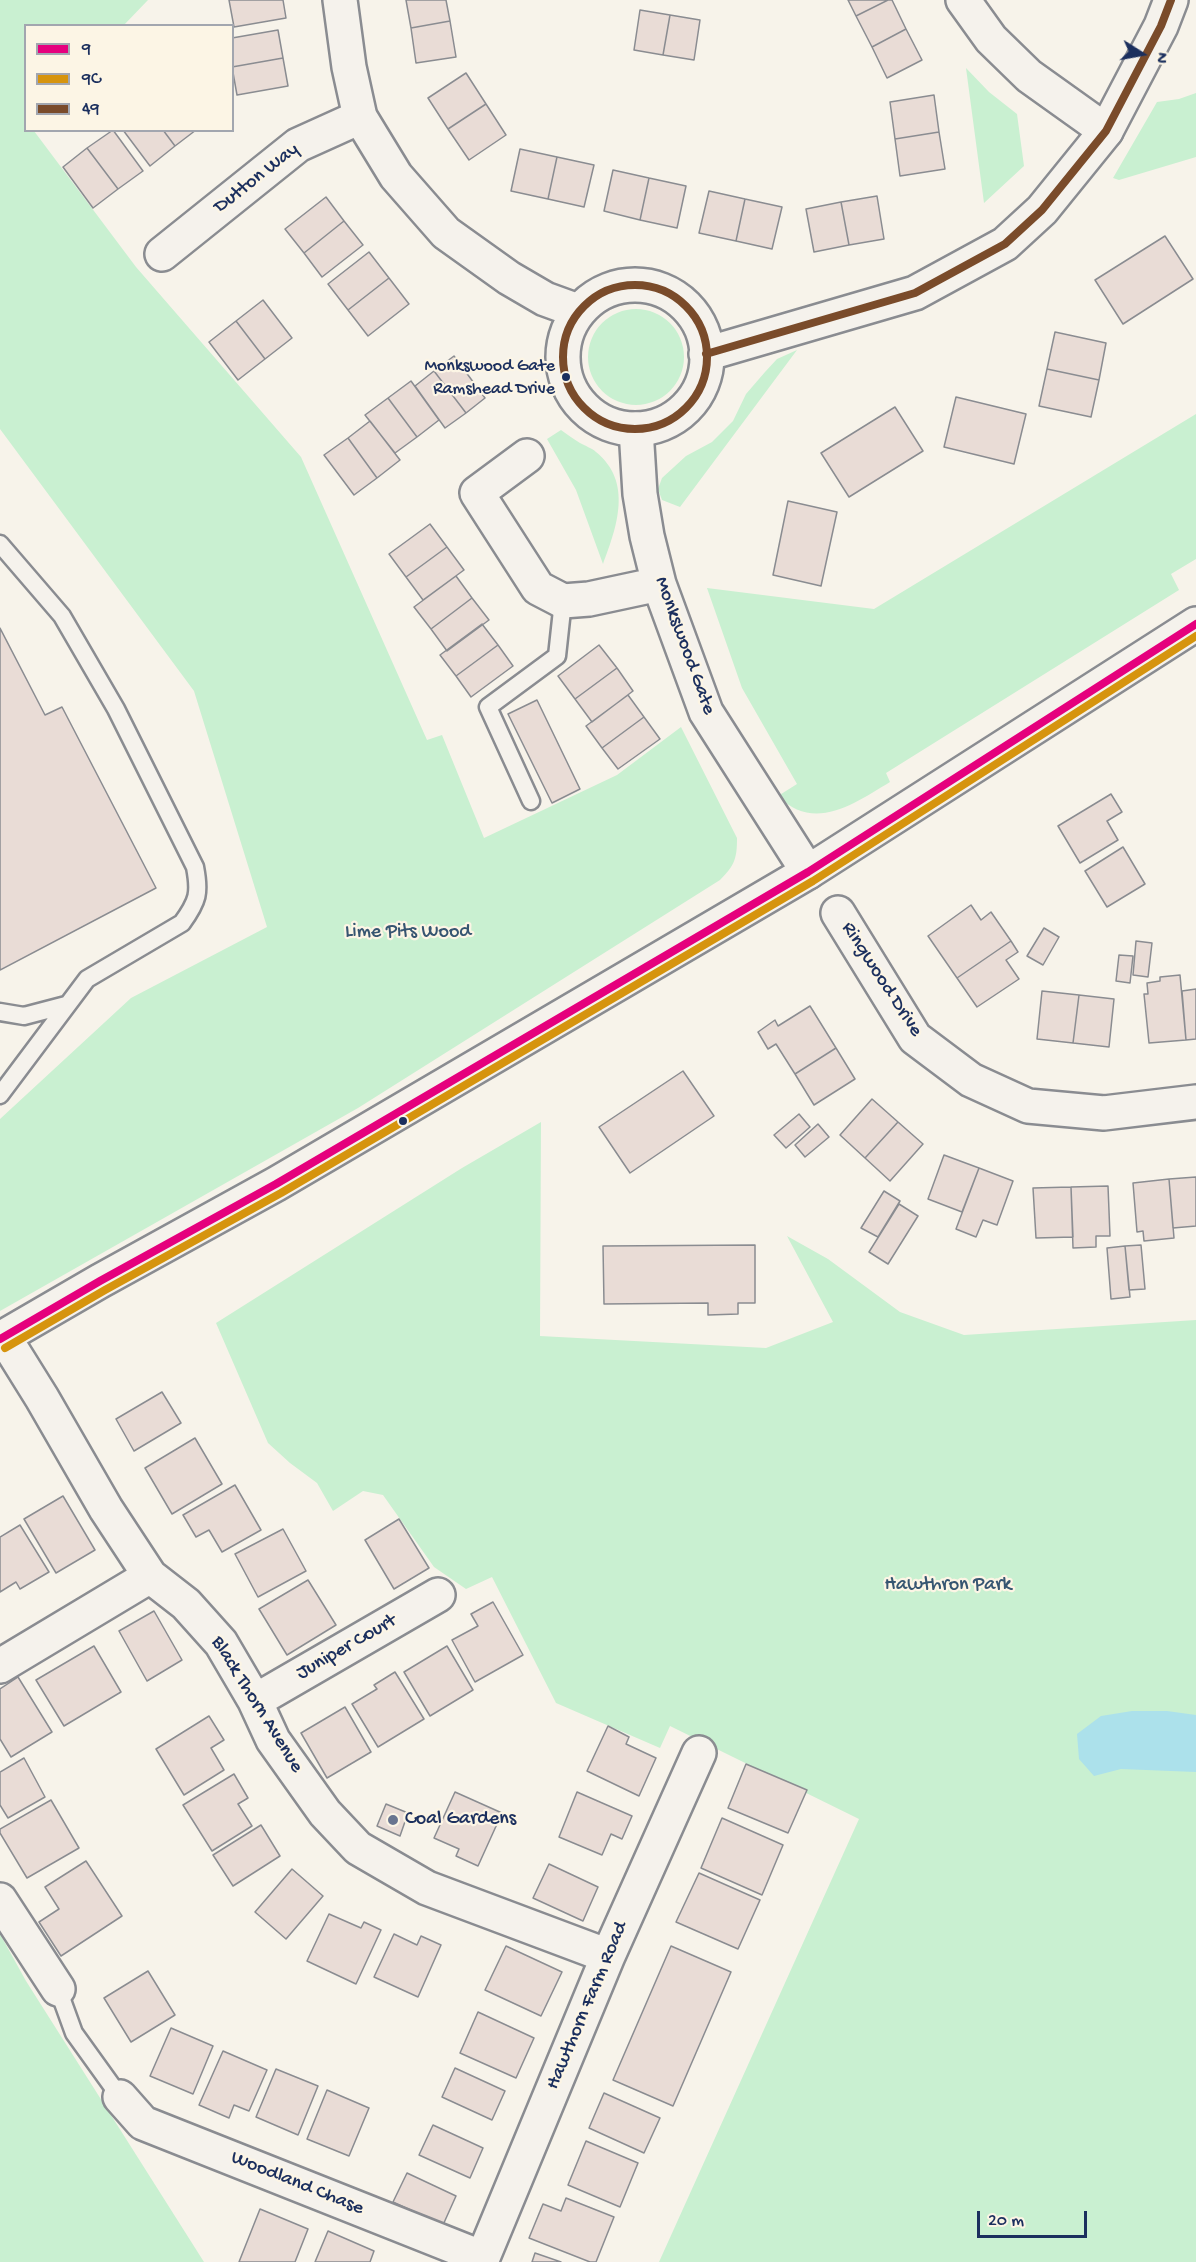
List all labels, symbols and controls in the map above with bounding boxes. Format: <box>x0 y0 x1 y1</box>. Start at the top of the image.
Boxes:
legend <box>24 24 234 132</box>
north arrow <box>1112 24 1172 84</box>
text: 9 <box>82 39 91 60</box>
text: N <box>1150 51 1170 64</box>
text: 9C <box>82 69 101 90</box>
text: 49 <box>82 99 100 120</box>
street label: Dutton Way <box>210 138 304 220</box>
place label: Monkswood Gate Ramshead Drive <box>425 356 555 398</box>
marker: Monkswood Gate Ramshead Drive <box>560 371 572 383</box>
street label: Monkswood Gate <box>648 574 720 718</box>
street label: Ringwood Drive <box>835 918 927 1042</box>
park label: Lime Pits Wood <box>345 921 471 945</box>
unlabelled marker <box>397 1115 409 1127</box>
park label: Hawthron Park <box>885 1574 1011 1598</box>
street label: Juniper Court <box>293 1610 401 1686</box>
street label: Black Thorn Avenue <box>204 1632 308 1778</box>
place label: Coal Gardens <box>405 1808 516 1832</box>
marker: Coal Gardens <box>386 1813 400 1827</box>
street label: Hawthorn Farm Road <box>542 1919 634 2093</box>
street label: Woodland Chase <box>227 2146 367 2222</box>
scale bar <box>980 2199 1090 2237</box>
text: 20 m <box>988 2211 1024 2232</box>

